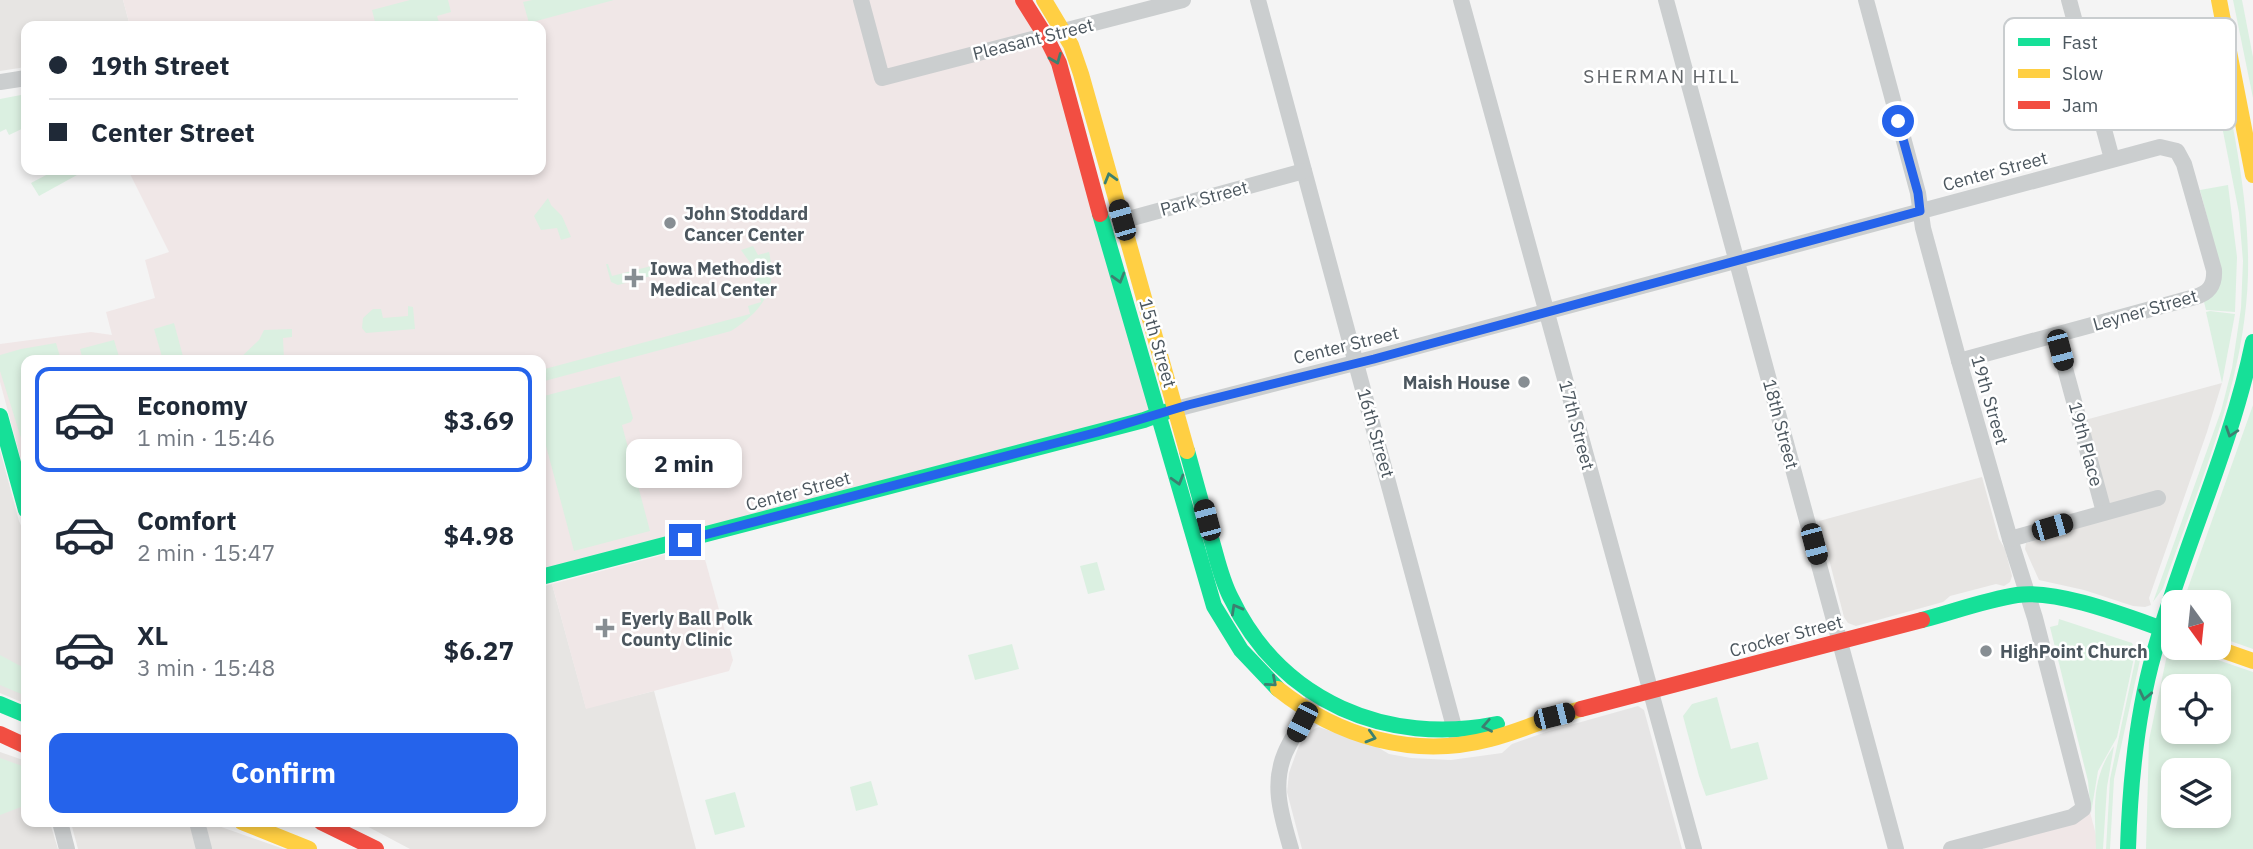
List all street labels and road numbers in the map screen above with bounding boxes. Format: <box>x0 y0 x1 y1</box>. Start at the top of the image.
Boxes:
street label: Pleasant Street <box>970 13 1096 65</box>
street label: Center Street <box>1940 146 2050 196</box>
street label: Park Street <box>1158 175 1250 221</box>
street label: Leyner Street <box>2090 284 2200 336</box>
street label: 15th Street <box>1134 296 1182 390</box>
street label: Center Street <box>1291 321 1401 369</box>
street label: 19th Street <box>1966 353 2014 447</box>
street label: 18th Street <box>1758 377 1804 471</box>
street label: 17th Street <box>1554 378 1600 472</box>
street label: 16th Street <box>1352 386 1400 480</box>
street label: 19th Place <box>2064 399 2108 489</box>
street label: Center Street <box>743 466 853 516</box>
street label: Crocker Street <box>1727 610 1845 662</box>

